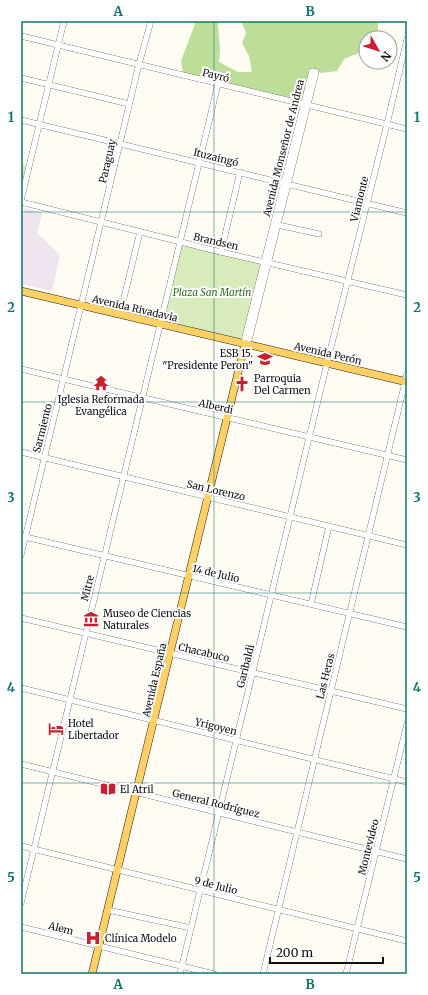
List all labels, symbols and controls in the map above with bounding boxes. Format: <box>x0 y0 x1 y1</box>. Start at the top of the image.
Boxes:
text: A <box>112 3 123 20</box>
text: B <box>305 3 315 20</box>
north arrow <box>358 30 398 70</box>
text: N <box>377 49 394 64</box>
street label: Payró <box>201 66 231 85</box>
street label: Avenida Monseñor de Andrea <box>260 78 307 219</box>
text: 1 <box>8 109 14 126</box>
text: 1 <box>414 109 420 126</box>
street label: Paraguay <box>96 138 119 184</box>
street label: Ituzaingó <box>192 146 240 169</box>
street label: Viamonte <box>347 175 371 224</box>
street label: Brandsen <box>192 230 240 253</box>
park label: Plaza San Martín <box>173 286 251 299</box>
street label: Avenida Rivadavia <box>90 292 180 325</box>
text: 2 <box>7 299 15 316</box>
text: 2 <box>413 299 421 316</box>
street label: Avenida Perón <box>292 339 363 368</box>
place label: ESB 15. "Presidente Peron" <box>163 347 253 372</box>
school or university icon: ESB 15. "Presidente Peron" <box>256 350 274 368</box>
place label: Parroquia Del Carmen <box>254 372 311 397</box>
temple icon: Iglesia Reformada Evangélica <box>92 374 110 392</box>
church icon: Parroquia Del Carmen <box>233 375 251 393</box>
place label: Iglesia Reformada Evangélica <box>58 393 145 418</box>
street label: Alberdi <box>196 396 234 417</box>
street label: Sarmiento <box>30 402 55 454</box>
street label: San Lorenzo <box>185 477 247 504</box>
text: 3 <box>7 489 15 506</box>
text: 3 <box>413 489 421 506</box>
street label: 14 de Julio <box>191 562 241 585</box>
street label: Mitre <box>78 574 97 603</box>
place label: Museo de Ciencias Naturales <box>103 607 191 632</box>
museum icon: Museo de Ciencias Naturales <box>82 610 100 628</box>
street label: Chacabuco <box>177 640 231 665</box>
street label: Avenida España <box>139 641 169 719</box>
street label: Garibaldi <box>234 643 257 689</box>
street label: Las Heras <box>313 652 337 700</box>
text: 4 <box>7 679 16 696</box>
text: 4 <box>413 679 422 696</box>
street label: Yrigoyen <box>193 715 239 738</box>
place label: Hotel Libertador <box>68 717 119 742</box>
hotel icon: Hotel Libertador <box>47 720 65 738</box>
library icon: El Atril <box>99 780 117 798</box>
place label: El Atril <box>120 783 154 796</box>
street label: General Rodríguez <box>171 786 261 821</box>
street label: Montevideo <box>355 818 382 877</box>
text: 5 <box>7 869 15 886</box>
text: 5 <box>413 869 421 886</box>
street label: 9 de Julio <box>193 874 239 897</box>
street label: Alem <box>46 919 75 938</box>
hospital icon: Clínica Modelo <box>84 929 102 947</box>
place label: Clínica Modelo <box>105 932 177 945</box>
scale bar <box>270 939 383 965</box>
text: 200 m <box>276 945 313 960</box>
text: A <box>112 976 123 993</box>
text: B <box>305 976 315 993</box>

